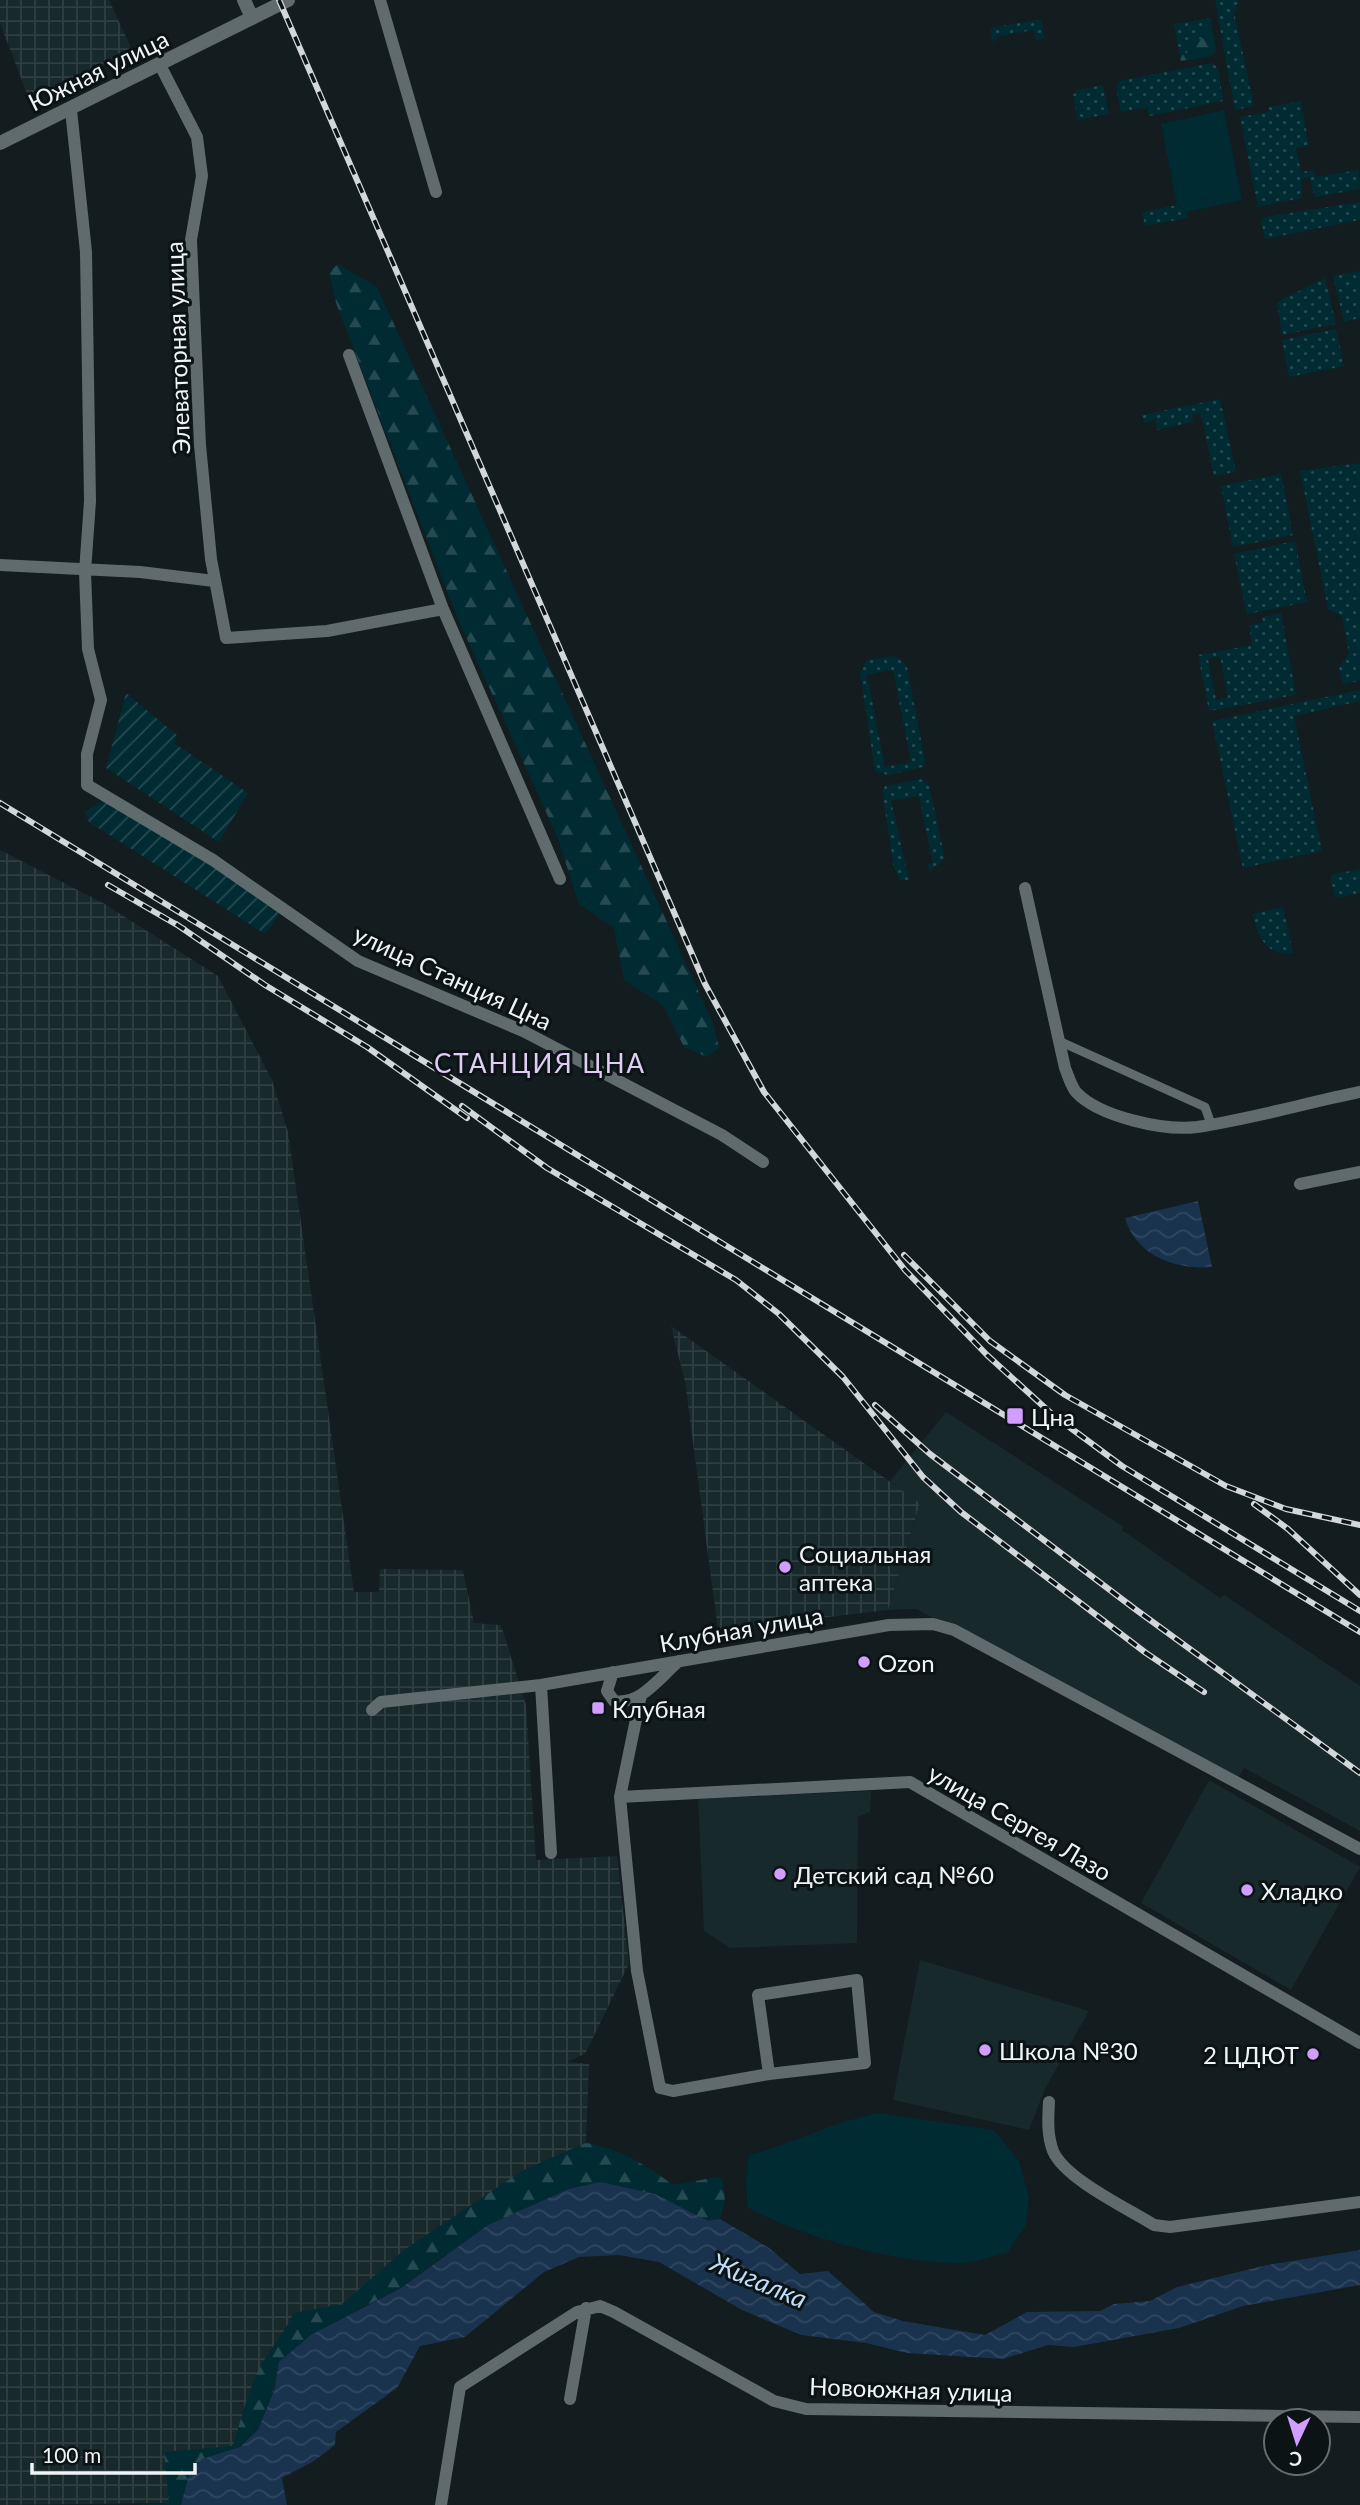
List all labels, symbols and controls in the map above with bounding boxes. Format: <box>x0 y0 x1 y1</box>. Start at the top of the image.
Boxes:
street label: Южная улица <box>23 24 173 116</box>
street label: Элеваторная улица <box>159 241 195 455</box>
street label: улица Станция Цна <box>349 918 557 1036</box>
district label: СТАНЦИЯ ЦНА <box>434 1047 646 1079</box>
place label: Цна <box>1031 1402 1075 1431</box>
marker: Цна <box>1005 1406 1025 1426</box>
place label: Социальная аптека <box>799 1539 931 1596</box>
marker: Социальная аптека <box>777 1559 793 1575</box>
street label: Клубная улица <box>657 1600 825 1658</box>
place label: Ozon <box>878 1648 935 1677</box>
marker: Ozon <box>856 1654 872 1670</box>
place label: Клубная <box>612 1694 706 1723</box>
marker: Клубная <box>590 1700 606 1716</box>
street label: улица Сергея Лазо <box>923 1758 1117 1886</box>
place label: Детский сад №60 <box>794 1860 994 1889</box>
marker: Детский сад №60 <box>772 1866 788 1882</box>
place label: Хладко <box>1261 1876 1343 1905</box>
marker: Хладко <box>1239 1882 1255 1898</box>
place label: Школа №30 <box>999 2036 1138 2065</box>
place label: 2 ЦДЮТ <box>1203 2040 1299 2069</box>
marker: Школа №30 <box>977 2042 993 2058</box>
marker: 2 ЦДЮТ <box>1305 2046 1321 2062</box>
water label: Жигалка <box>705 2245 812 2315</box>
street label: Новоюжная улица <box>809 2371 1013 2407</box>
north arrow <box>1262 2407 1332 2477</box>
scale bar <box>32 2432 194 2476</box>
text: 100 m <box>42 2442 101 2467</box>
text: С <box>1288 2448 1303 2471</box>

